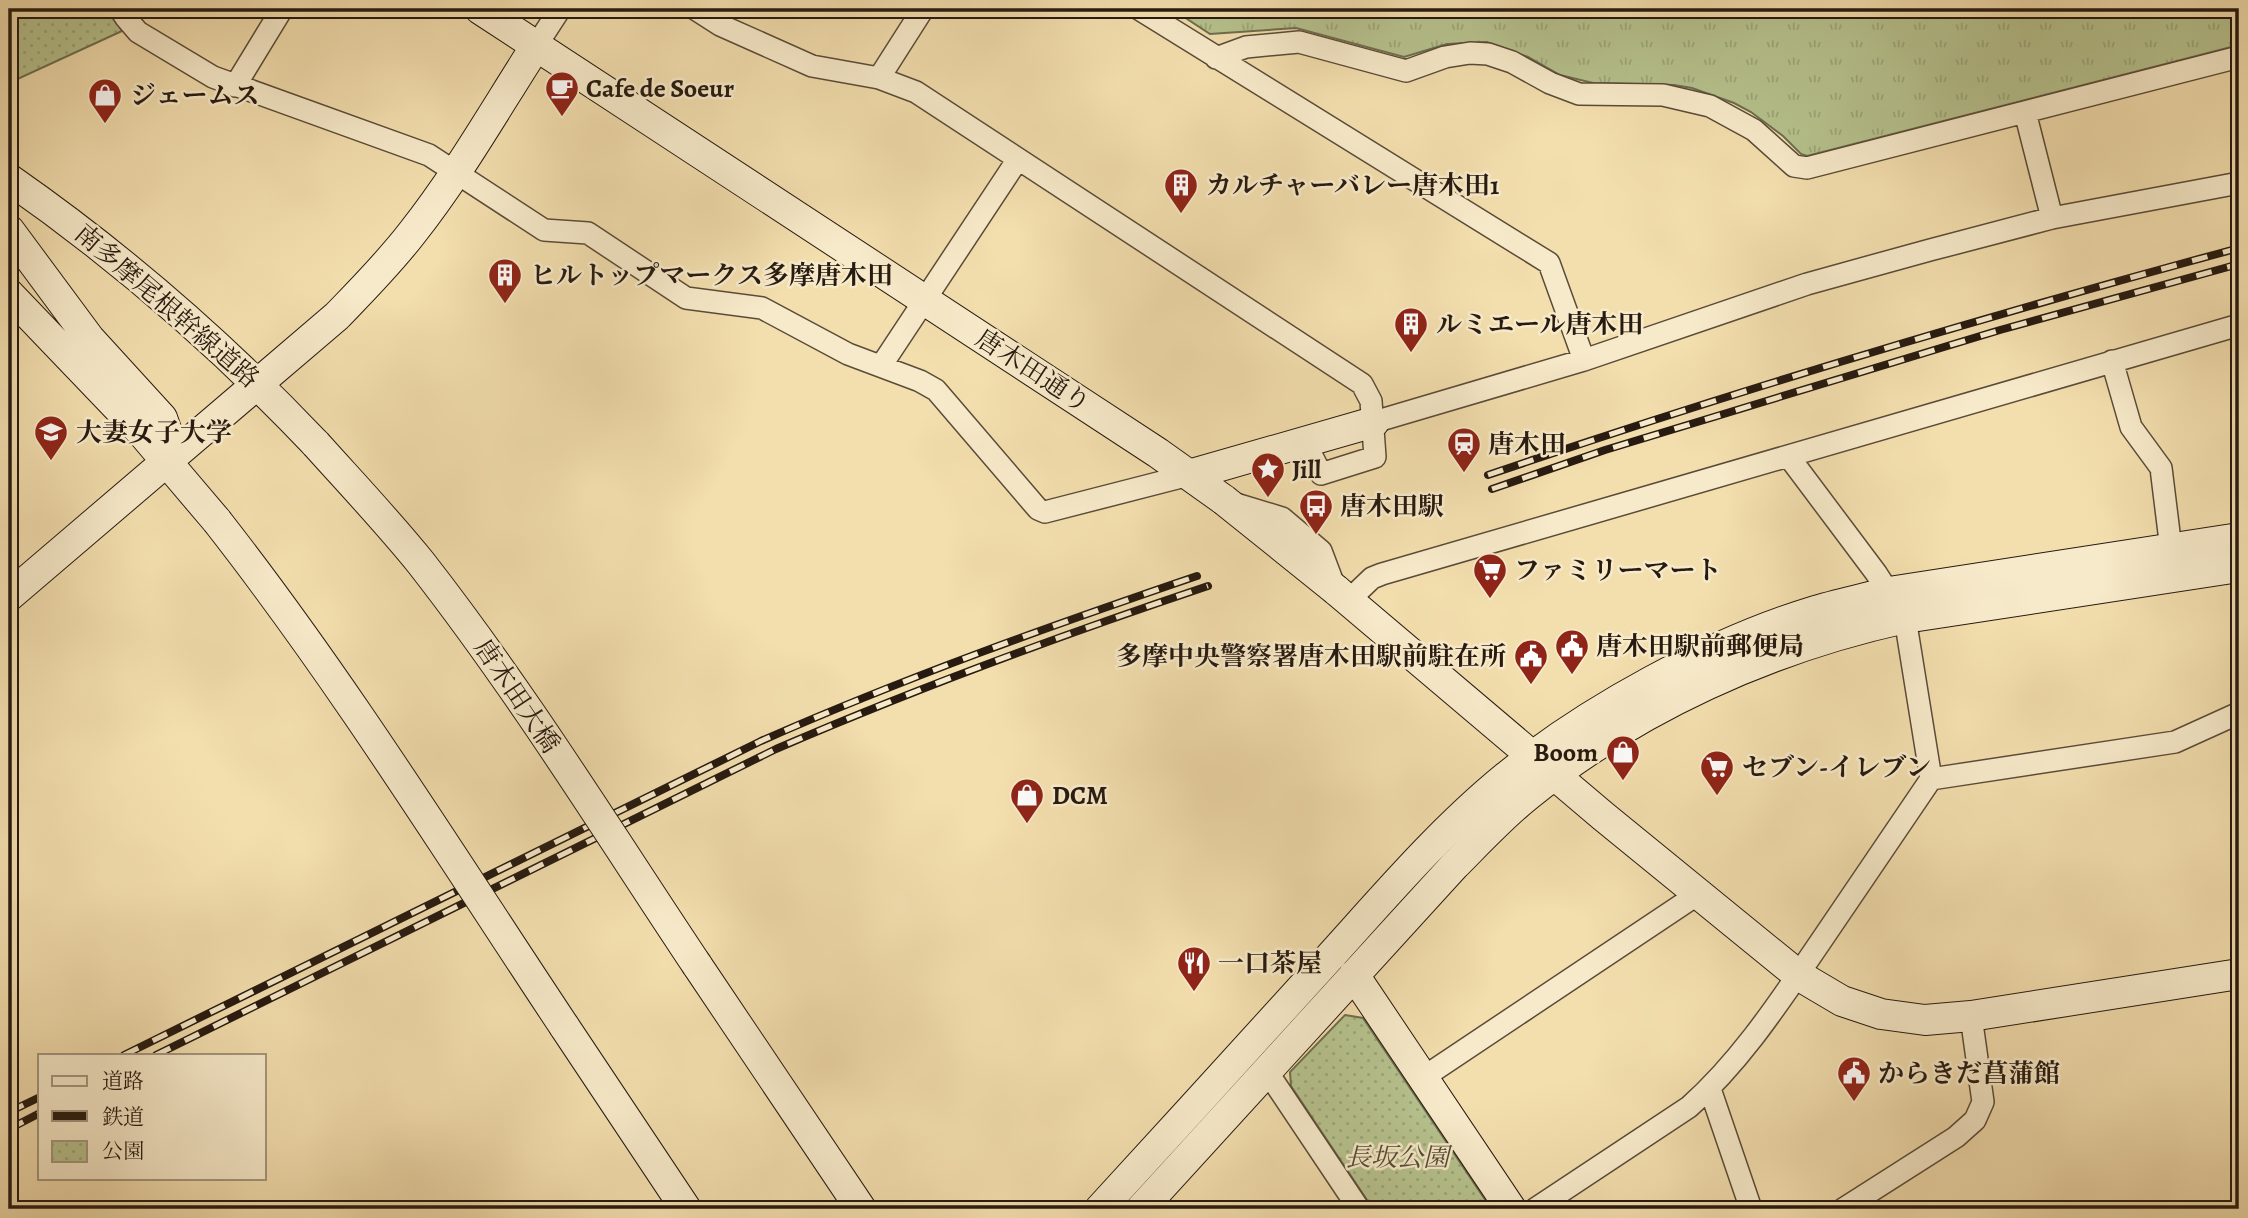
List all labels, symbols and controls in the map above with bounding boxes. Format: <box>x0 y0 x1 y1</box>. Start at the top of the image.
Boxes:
cafe icon: Cafe de Soeur <box>543 69 581 118</box>
place label: Cafe de Soeur <box>586 71 734 106</box>
shop icon: ジェームス <box>86 76 124 125</box>
place label: ジェームス <box>130 78 259 113</box>
building icon: カルチャーバレー唐木田1 <box>1162 166 1200 215</box>
place label: カルチャーバレー唐木田1 <box>1206 168 1499 203</box>
street label: 南多摩尾根幹線道路 <box>67 216 267 396</box>
building icon: ヒルトップマークス多摩唐木田 <box>486 256 524 305</box>
place label: ヒルトップマークス多摩唐木田 <box>530 258 893 293</box>
building icon: ルミエール唐木田 <box>1392 305 1430 354</box>
place label: ルミエール唐木田 <box>1436 307 1643 342</box>
street label: 唐木田通り <box>969 321 1097 421</box>
school or university icon: 大妻女子大学 <box>32 413 70 462</box>
place label: 大妻女子大学 <box>76 415 232 450</box>
station icon: 唐木田 <box>1445 425 1483 474</box>
place label: 唐木田 <box>1488 427 1566 462</box>
place icon: Jill <box>1249 450 1287 499</box>
place label: Jill <box>1292 452 1322 487</box>
bus stop icon: 唐木田駅 <box>1297 487 1335 536</box>
place label: 唐木田駅 <box>1340 489 1444 524</box>
supermarket icon: ファミリーマート <box>1471 551 1509 600</box>
place label: ファミリーマート <box>1514 553 1721 588</box>
public building icon: 唐木田駅前郵便局 <box>1553 627 1591 676</box>
place label: 唐木田駅前郵便局 <box>1596 629 1804 664</box>
street label: 唐木田大橋 <box>466 632 568 760</box>
public building icon: 多摩中央警察署唐木田駅前駐在所 <box>1512 637 1550 686</box>
place label: 多摩中央警察署唐木田駅前駐在所 <box>1116 639 1506 674</box>
shop icon: Boom <box>1604 733 1642 782</box>
place label: Boom <box>1533 735 1598 770</box>
supermarket icon: セブン-イレブン <box>1698 748 1736 797</box>
place label: セブン-イレブン <box>1742 750 1931 785</box>
shop icon: DCM <box>1008 776 1046 825</box>
place label: DCM <box>1052 778 1108 813</box>
restaurant icon: 一口茶屋 <box>1175 944 1213 993</box>
place label: 一口茶屋 <box>1218 946 1322 981</box>
legend <box>38 1054 266 1180</box>
public building icon: からきだ菖蒲館 <box>1835 1054 1873 1103</box>
place label: からきだ菖蒲館 <box>1878 1056 2060 1091</box>
text: 道路 <box>102 1067 144 1095</box>
text: 鉄道 <box>102 1103 144 1131</box>
text: 公園 <box>102 1137 144 1165</box>
park label: 長坂公園 <box>1345 1140 1453 1175</box>

